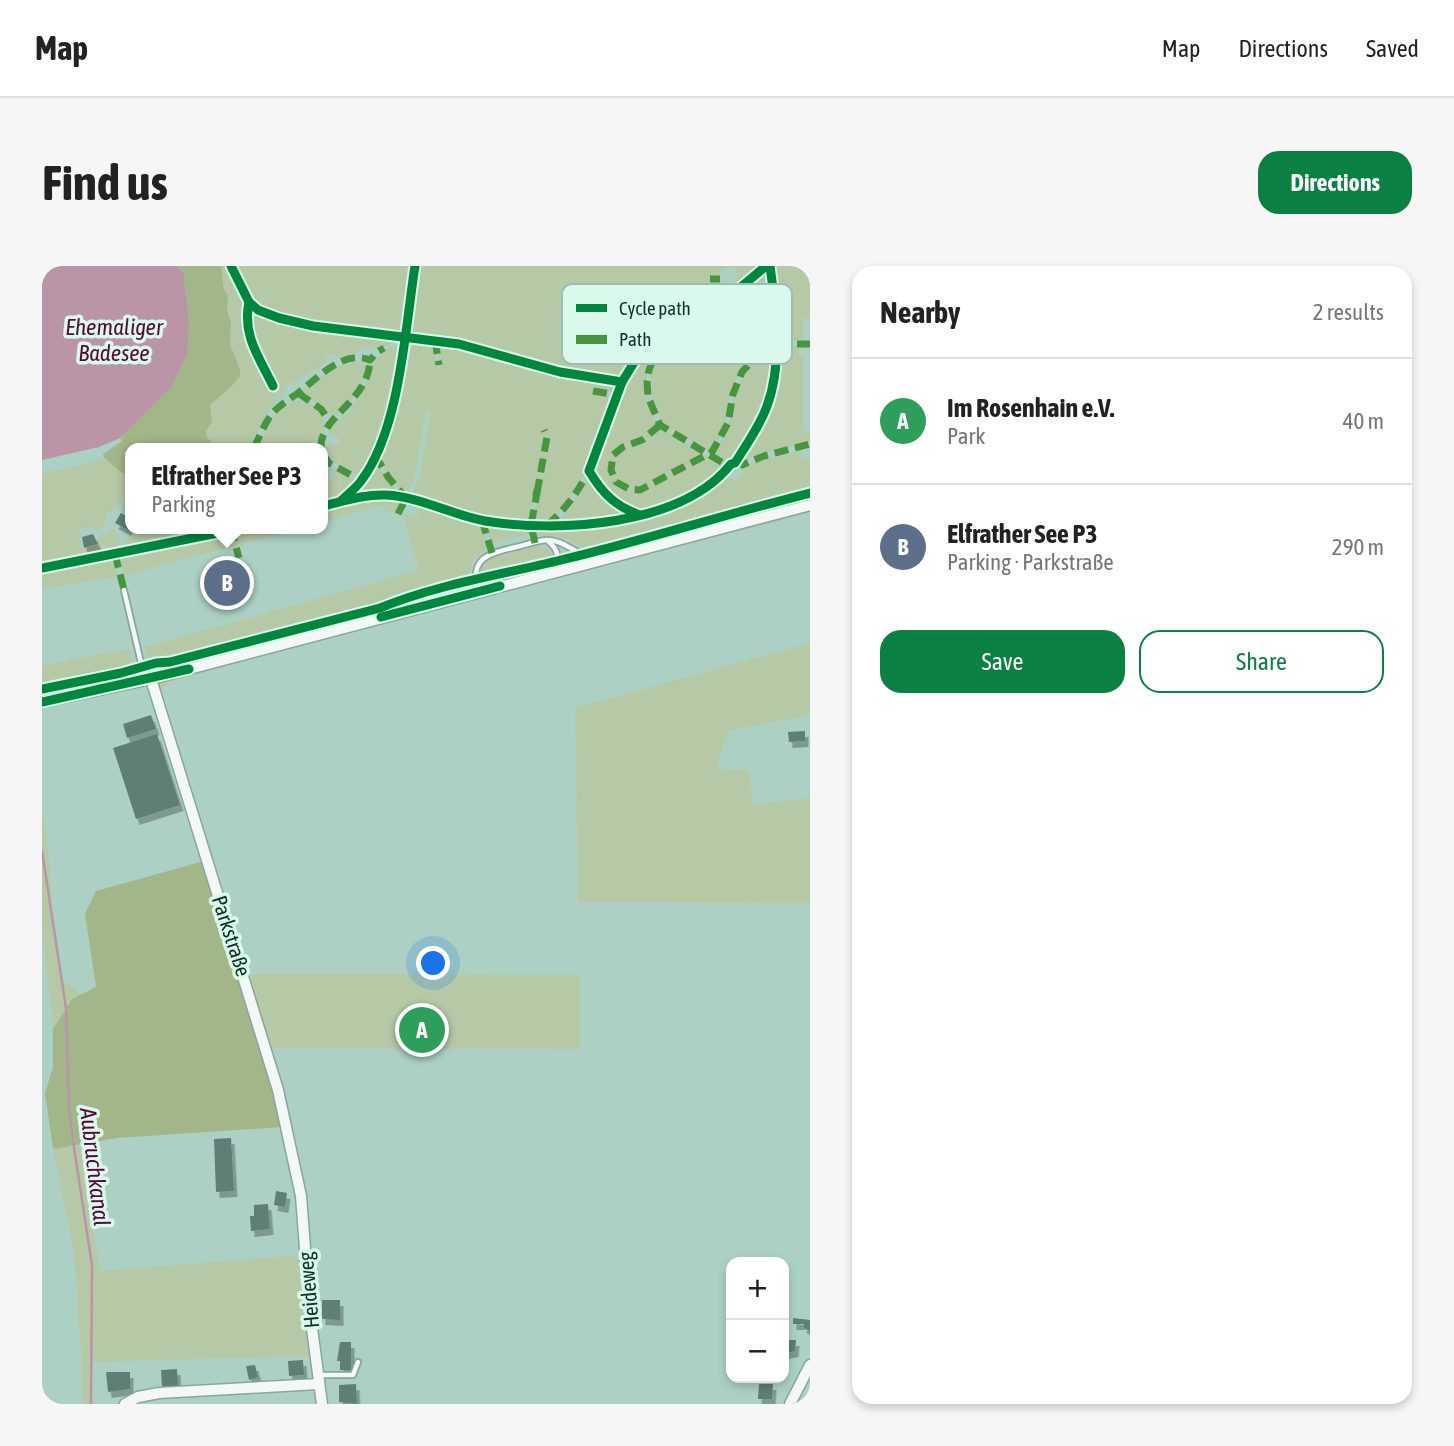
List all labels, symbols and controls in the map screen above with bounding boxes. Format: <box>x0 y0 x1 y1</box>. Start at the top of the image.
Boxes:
text: Map <box>35 29 88 67</box>
text: Map <box>1162 35 1200 62</box>
text: Directions <box>1238 35 1328 62</box>
text: Saved <box>1366 35 1419 62</box>
button: Directions <box>1258 151 1412 214</box>
text: Find us <box>42 154 168 210</box>
legend <box>562 284 792 364</box>
text: Nearby <box>880 295 960 329</box>
text: Cycle path <box>619 297 691 319</box>
text: 2 results <box>1313 299 1384 325</box>
water label: Ehemaliger Badesee <box>65 314 164 366</box>
text: Path <box>619 328 651 350</box>
text: Im Rosenhain e.V. <box>947 393 1114 423</box>
text: A <box>897 408 909 434</box>
text: 40 m <box>1343 408 1384 434</box>
text: Park <box>947 423 985 449</box>
popup <box>125 443 328 534</box>
text: Elfrather See P3 <box>151 461 302 491</box>
text: Parking <box>151 491 215 517</box>
text: Elfrather See P3 <box>947 519 1097 549</box>
text: B <box>898 534 908 560</box>
text: 290 m <box>1332 534 1384 560</box>
text: Parking · Parkstraße <box>947 549 1114 575</box>
pin: B <box>204 557 250 609</box>
button: Save <box>880 630 1125 693</box>
button: Share <box>1139 630 1384 693</box>
street label: Parkstraße <box>208 892 256 979</box>
your location <box>416 946 450 980</box>
pin: A <box>399 1004 445 1056</box>
water label: Aubruchkanal <box>75 1105 115 1228</box>
street label: Heideweg <box>293 1251 323 1329</box>
map controls <box>726 1257 789 1383</box>
button: + <box>726 1257 789 1320</box>
button: − <box>726 1320 789 1383</box>

